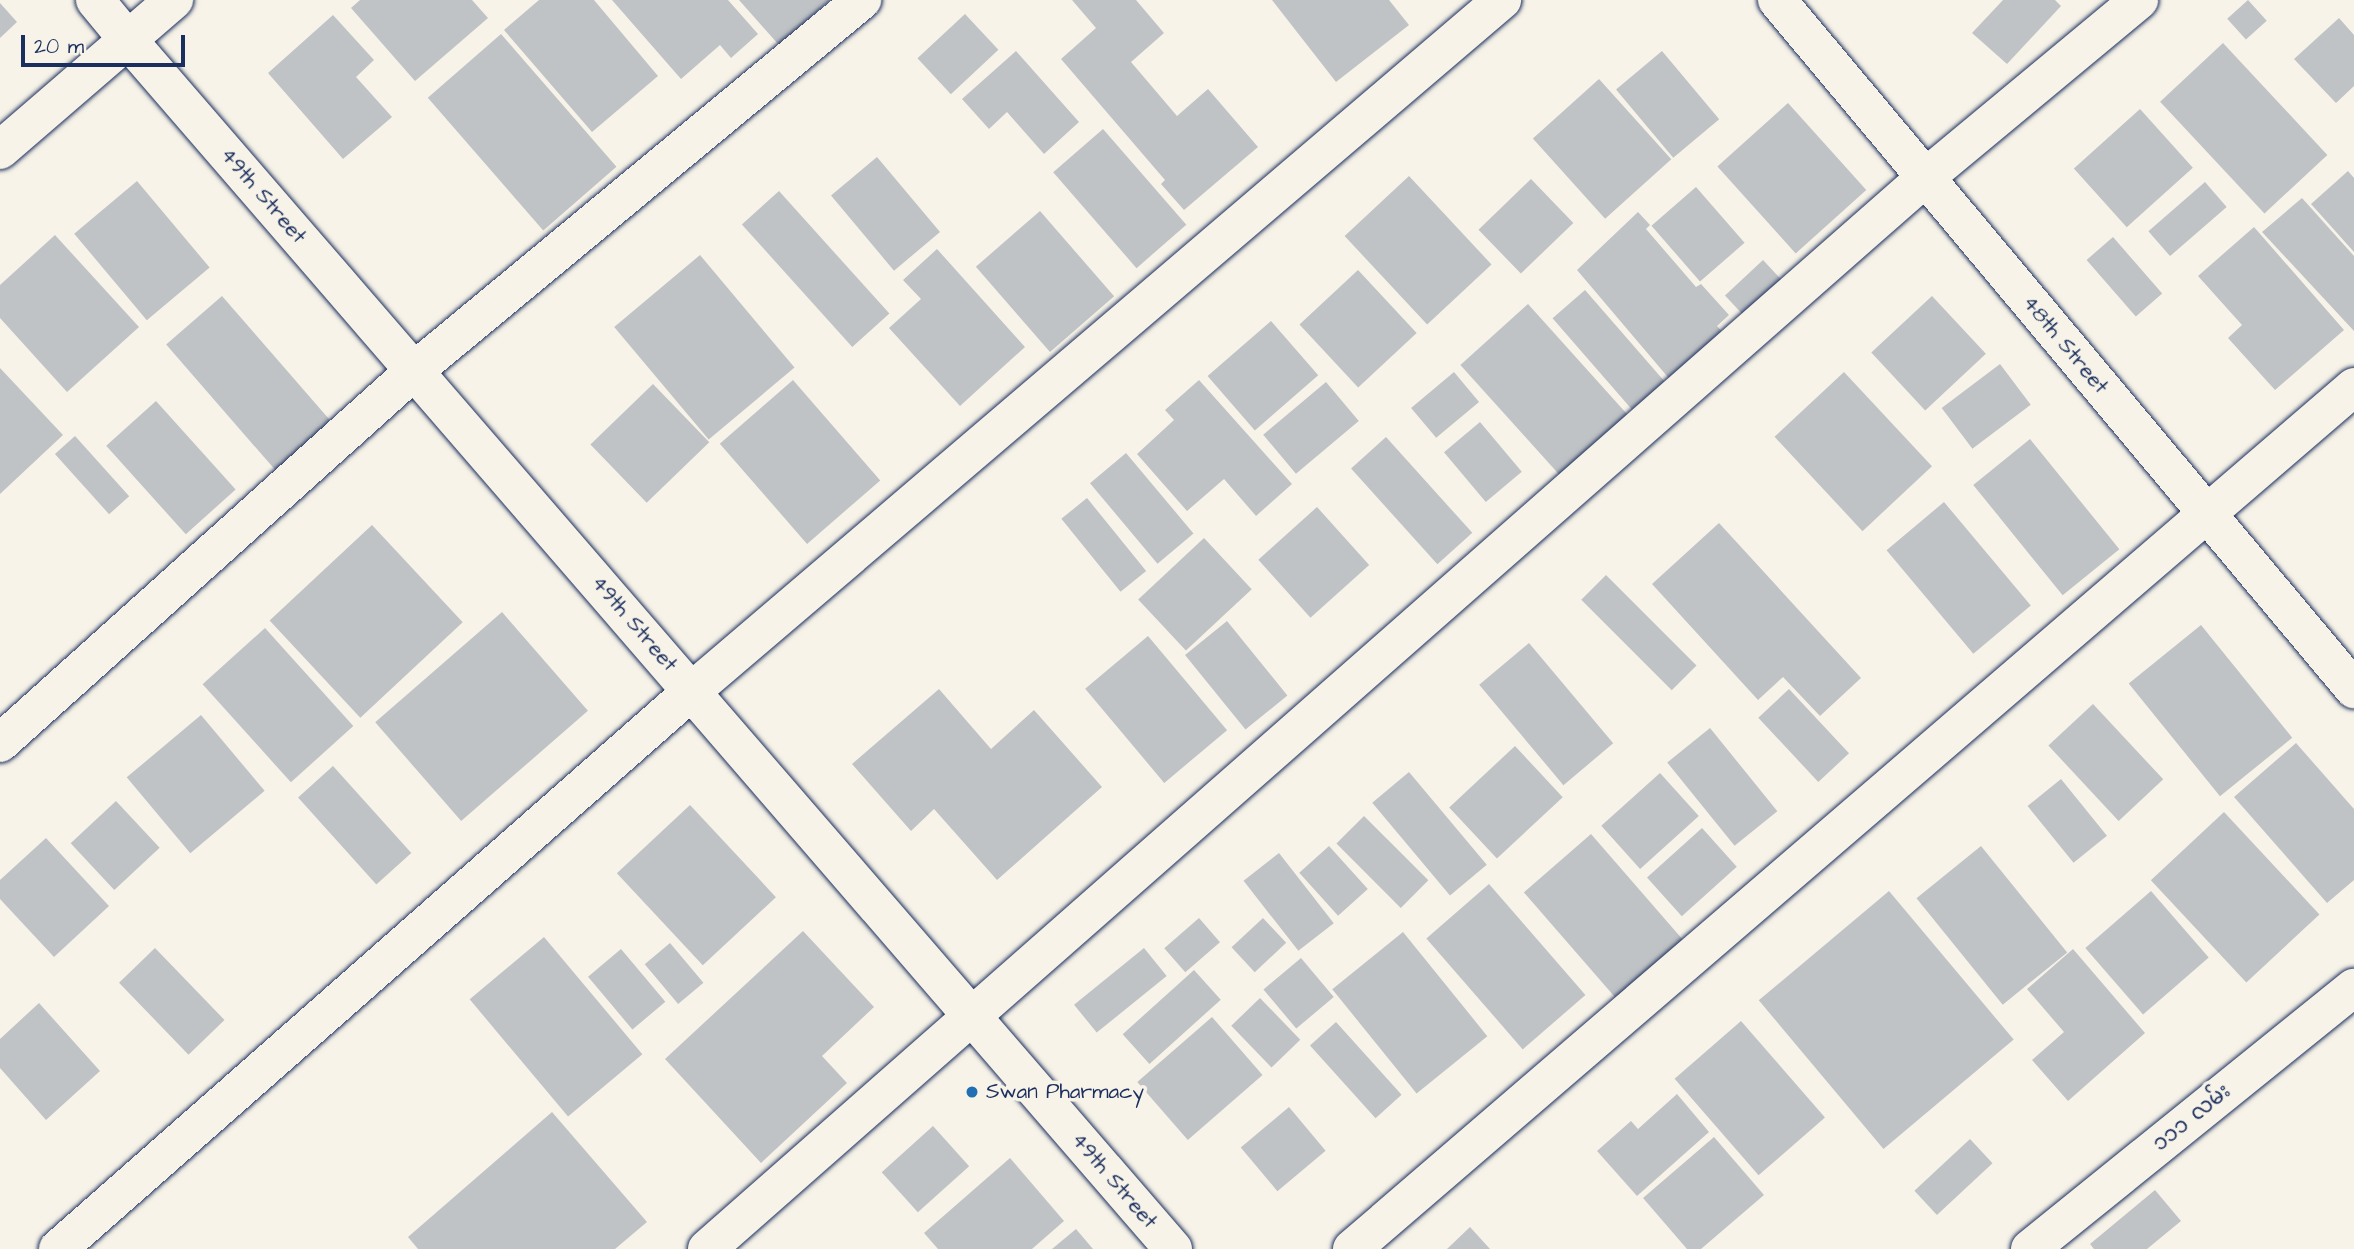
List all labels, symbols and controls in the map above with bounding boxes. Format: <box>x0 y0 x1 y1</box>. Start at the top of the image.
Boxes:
scale bar <box>24 21 189 65</box>
text: 20 m <box>34 32 84 61</box>
street label: 49th Street <box>215 143 311 249</box>
street label: 48th Street <box>2017 291 2113 399</box>
street label: 49th Street <box>586 571 682 677</box>
place label: Swan Pharmacy <box>986 1079 1144 1105</box>
street label: ၁၁၁ လမ်း <box>2148 1079 2236 1157</box>
marker: Swan Pharmacy <box>964 1084 980 1100</box>
street label: 49th Street <box>1066 1128 1162 1234</box>

